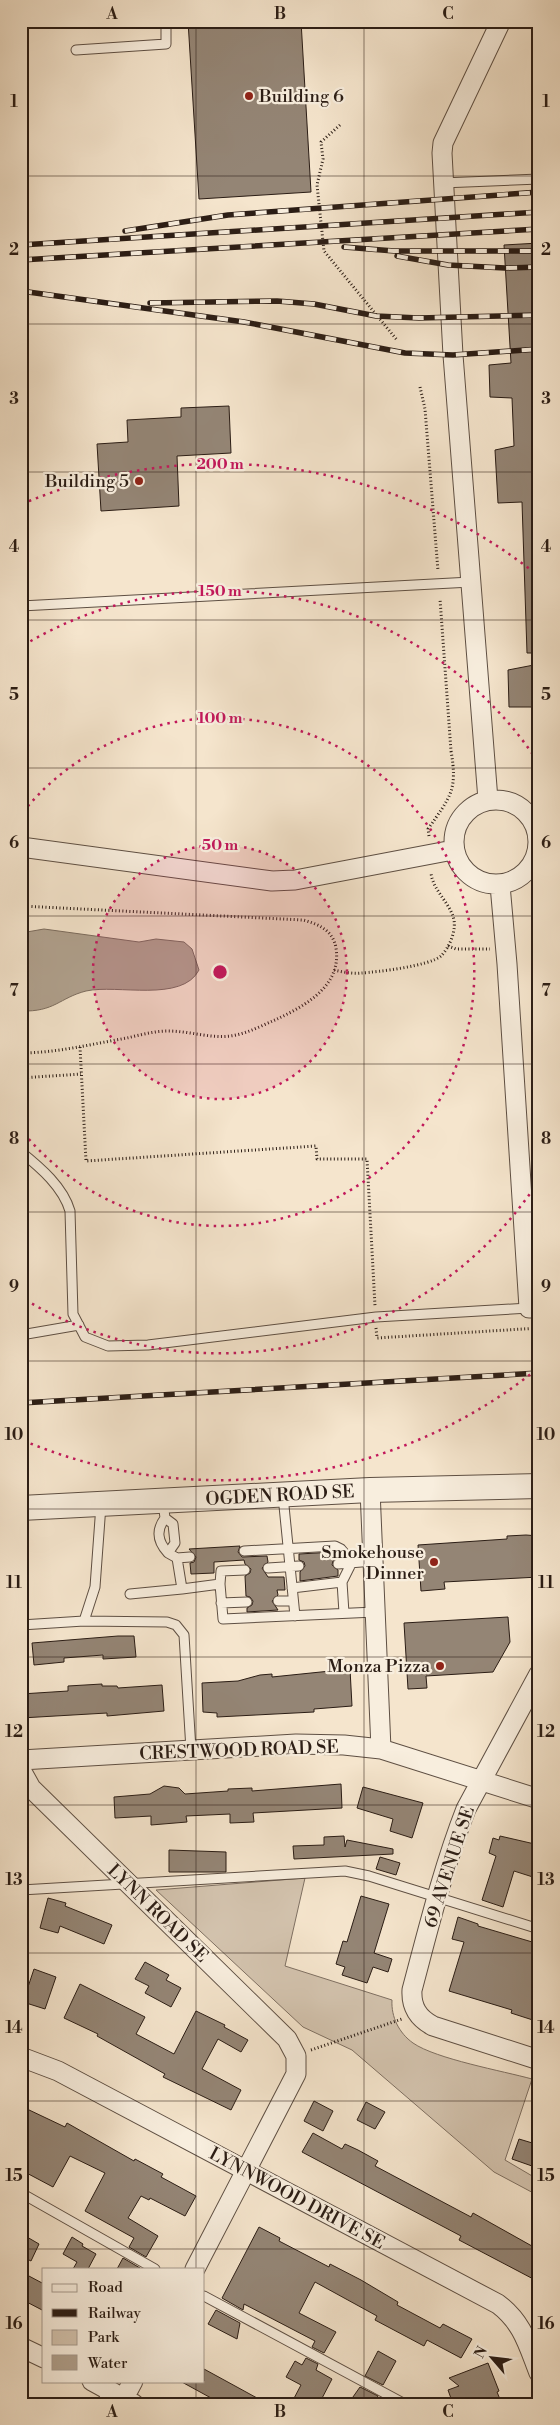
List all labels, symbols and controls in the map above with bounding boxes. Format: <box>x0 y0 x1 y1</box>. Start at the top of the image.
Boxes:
text: A <box>105 4 118 24</box>
text: B <box>274 4 286 24</box>
text: C <box>442 4 454 24</box>
place label: Building 6 <box>258 85 344 108</box>
marker: Building 6 <box>243 90 255 102</box>
text: 1 <box>10 92 18 112</box>
text: 1 <box>542 92 550 112</box>
text: 2 <box>9 240 19 260</box>
text: 2 <box>541 240 551 260</box>
text: 3 <box>9 389 19 409</box>
text: 3 <box>541 389 551 409</box>
text: 200 m <box>196 455 244 474</box>
place label: Building 5 <box>44 470 129 493</box>
marker: Building 5 <box>133 475 145 487</box>
text: 4 <box>9 537 20 557</box>
text: 4 <box>541 537 552 557</box>
text: 150 m <box>198 582 242 601</box>
text: 5 <box>9 685 19 705</box>
text: 5 <box>541 685 551 705</box>
text: 100 m <box>198 709 243 728</box>
text: 6 <box>9 833 19 853</box>
text: 6 <box>541 833 551 853</box>
text: 50 m <box>202 836 238 855</box>
centre of rings <box>211 963 229 981</box>
text: 7 <box>9 981 19 1001</box>
text: 7 <box>541 981 551 1001</box>
text: 8 <box>9 1129 19 1149</box>
text: 8 <box>541 1129 551 1149</box>
text: 9 <box>9 1277 19 1297</box>
text: 9 <box>541 1277 551 1297</box>
text: 10 <box>5 1425 23 1445</box>
text: 10 <box>537 1425 555 1445</box>
street label: OGDEN ROAD SE <box>205 1480 355 1511</box>
place label: Smokehouse Dinner <box>321 1541 424 1585</box>
marker: Smokehouse Dinner <box>428 1556 440 1568</box>
text: 11 <box>6 1573 22 1593</box>
text: 11 <box>538 1573 554 1593</box>
place label: Monza Pizza <box>327 1655 431 1678</box>
marker: Monza Pizza <box>434 1660 446 1672</box>
text: 12 <box>5 1722 23 1742</box>
text: 12 <box>537 1722 555 1742</box>
street label: CRESTWOOD ROAD SE <box>139 1736 339 1765</box>
street label: 69 AVENUE SE <box>419 1803 480 1931</box>
street label: LYNN ROAD SE <box>102 1859 213 1967</box>
text: 13 <box>5 1870 23 1890</box>
text: 13 <box>537 1870 555 1890</box>
text: 14 <box>5 2018 23 2038</box>
text: 14 <box>537 2018 555 2038</box>
street label: LYNNWOOD DRIVE SE <box>205 2142 389 2255</box>
text: 15 <box>5 2166 23 2186</box>
text: 15 <box>537 2166 555 2186</box>
legend <box>42 2268 205 2382</box>
text: Road <box>88 2278 123 2297</box>
text: Railway <box>88 2304 142 2323</box>
text: 16 <box>5 2314 23 2334</box>
text: 16 <box>537 2314 555 2334</box>
text: Park <box>88 2328 120 2347</box>
north arrow <box>468 2332 518 2382</box>
text: N <box>471 2343 492 2361</box>
text: Water <box>87 2354 128 2373</box>
text: A <box>105 2402 118 2422</box>
text: B <box>274 2402 286 2422</box>
text: C <box>442 2402 454 2422</box>

